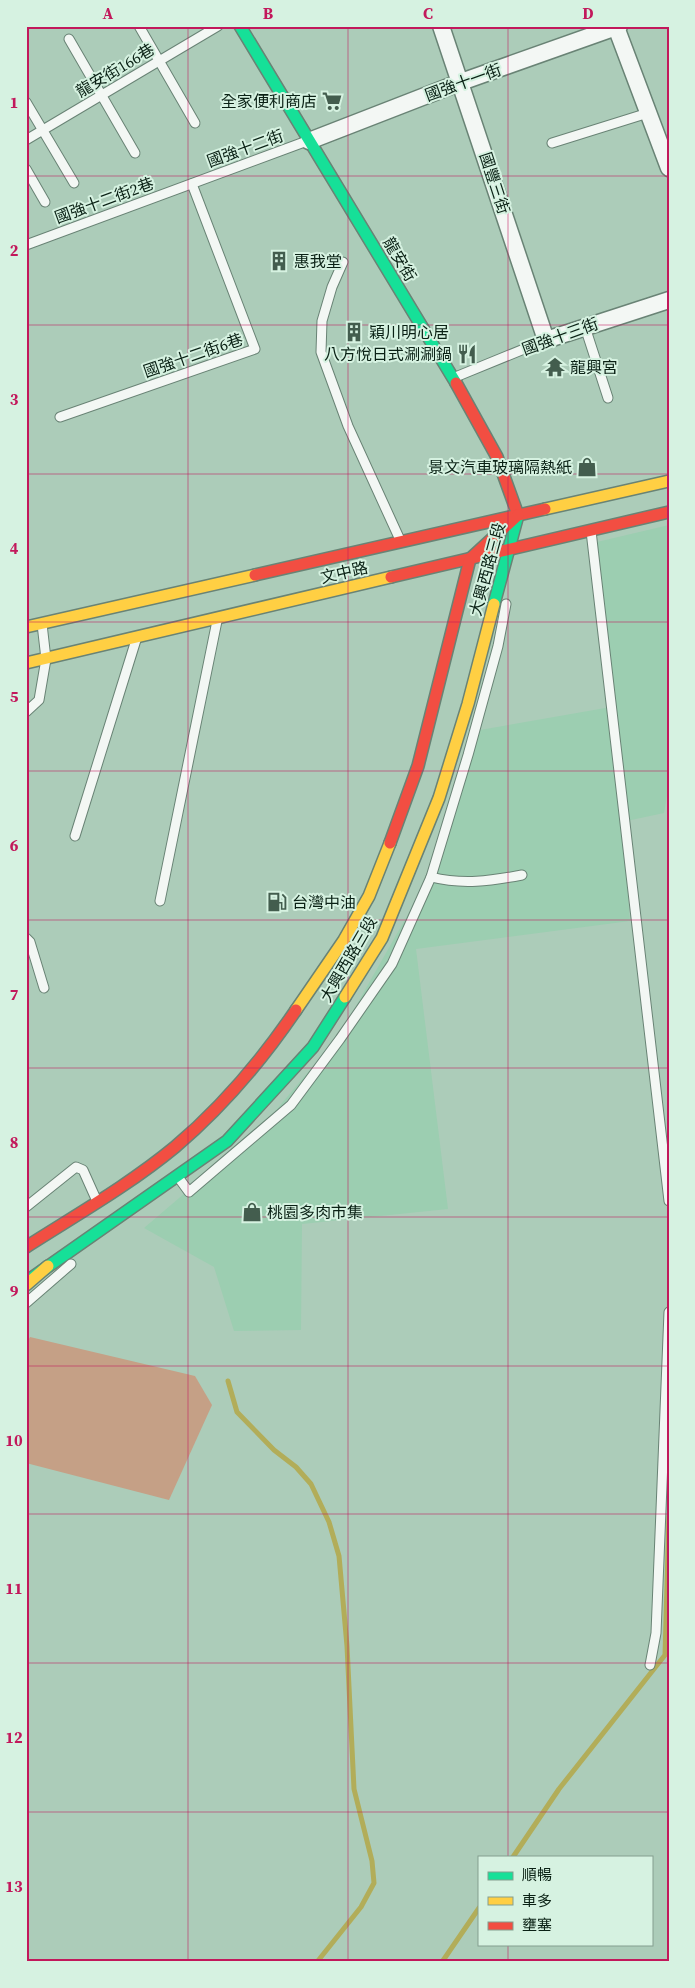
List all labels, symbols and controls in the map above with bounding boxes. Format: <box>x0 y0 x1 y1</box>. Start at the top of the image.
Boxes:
text: A <box>103 2 114 24</box>
text: B <box>263 2 274 24</box>
text: C <box>423 2 433 24</box>
text: D <box>582 2 594 24</box>
street label: 龍安街166巷 <box>72 38 158 102</box>
street label: 國強十一街 <box>422 58 504 106</box>
place label: 全家便利商店 <box>221 90 317 112</box>
supermarket icon: 全家便利商店 <box>321 90 343 112</box>
text: 1 <box>10 91 18 113</box>
street label: 國強十二街 <box>204 124 286 172</box>
street label: 國豐三街 <box>475 149 515 217</box>
street label: 國強十二街2巷 <box>51 172 157 228</box>
street label: 龍安街 <box>378 233 422 285</box>
text: 2 <box>10 239 19 261</box>
building icon: 惠我堂 <box>268 250 290 272</box>
place label: 惠我堂 <box>294 250 342 272</box>
street label: 國強十三街 <box>519 312 601 360</box>
building icon: 穎川明心居 <box>343 321 365 343</box>
place label: 穎川明心居 <box>369 321 449 343</box>
street label: 國強十二街6巷 <box>140 328 246 382</box>
place label: 八方悅日式涮涮鍋 <box>324 343 452 365</box>
restaurant icon: 八方悅日式涮涮鍋 <box>456 343 478 365</box>
temple icon: 龍興宮 <box>544 356 566 378</box>
place label: 龍興宮 <box>570 356 618 378</box>
text: 3 <box>10 388 19 410</box>
place label: 景文汽車玻璃隔熱紙 <box>428 456 572 478</box>
shop icon: 景文汽車玻璃隔熱紙 <box>576 456 598 478</box>
street label: 大興西路三段 <box>464 520 510 618</box>
text: 4 <box>10 537 19 559</box>
street label: 文中路 <box>318 556 370 588</box>
text: 5 <box>10 685 19 707</box>
text: 6 <box>10 834 19 856</box>
fuel station icon: 台灣中油 <box>266 891 288 913</box>
place label: 台灣中油 <box>292 891 356 913</box>
street label: 大興西路三段 <box>314 912 382 1006</box>
text: 7 <box>10 983 19 1005</box>
text: 8 <box>10 1131 18 1153</box>
shop icon: 桃園多肉市集 <box>241 1201 263 1223</box>
place label: 桃園多肉市集 <box>267 1201 363 1223</box>
text: 9 <box>10 1280 19 1302</box>
text: 10 <box>5 1429 23 1451</box>
text: 11 <box>5 1577 23 1599</box>
text: 12 <box>5 1726 23 1748</box>
legend <box>478 1856 652 1946</box>
text: 順暢 <box>522 1864 552 1885</box>
text: 13 <box>5 1875 23 1897</box>
text: 車多 <box>522 1890 552 1911</box>
text: 壅塞 <box>522 1914 552 1935</box>

